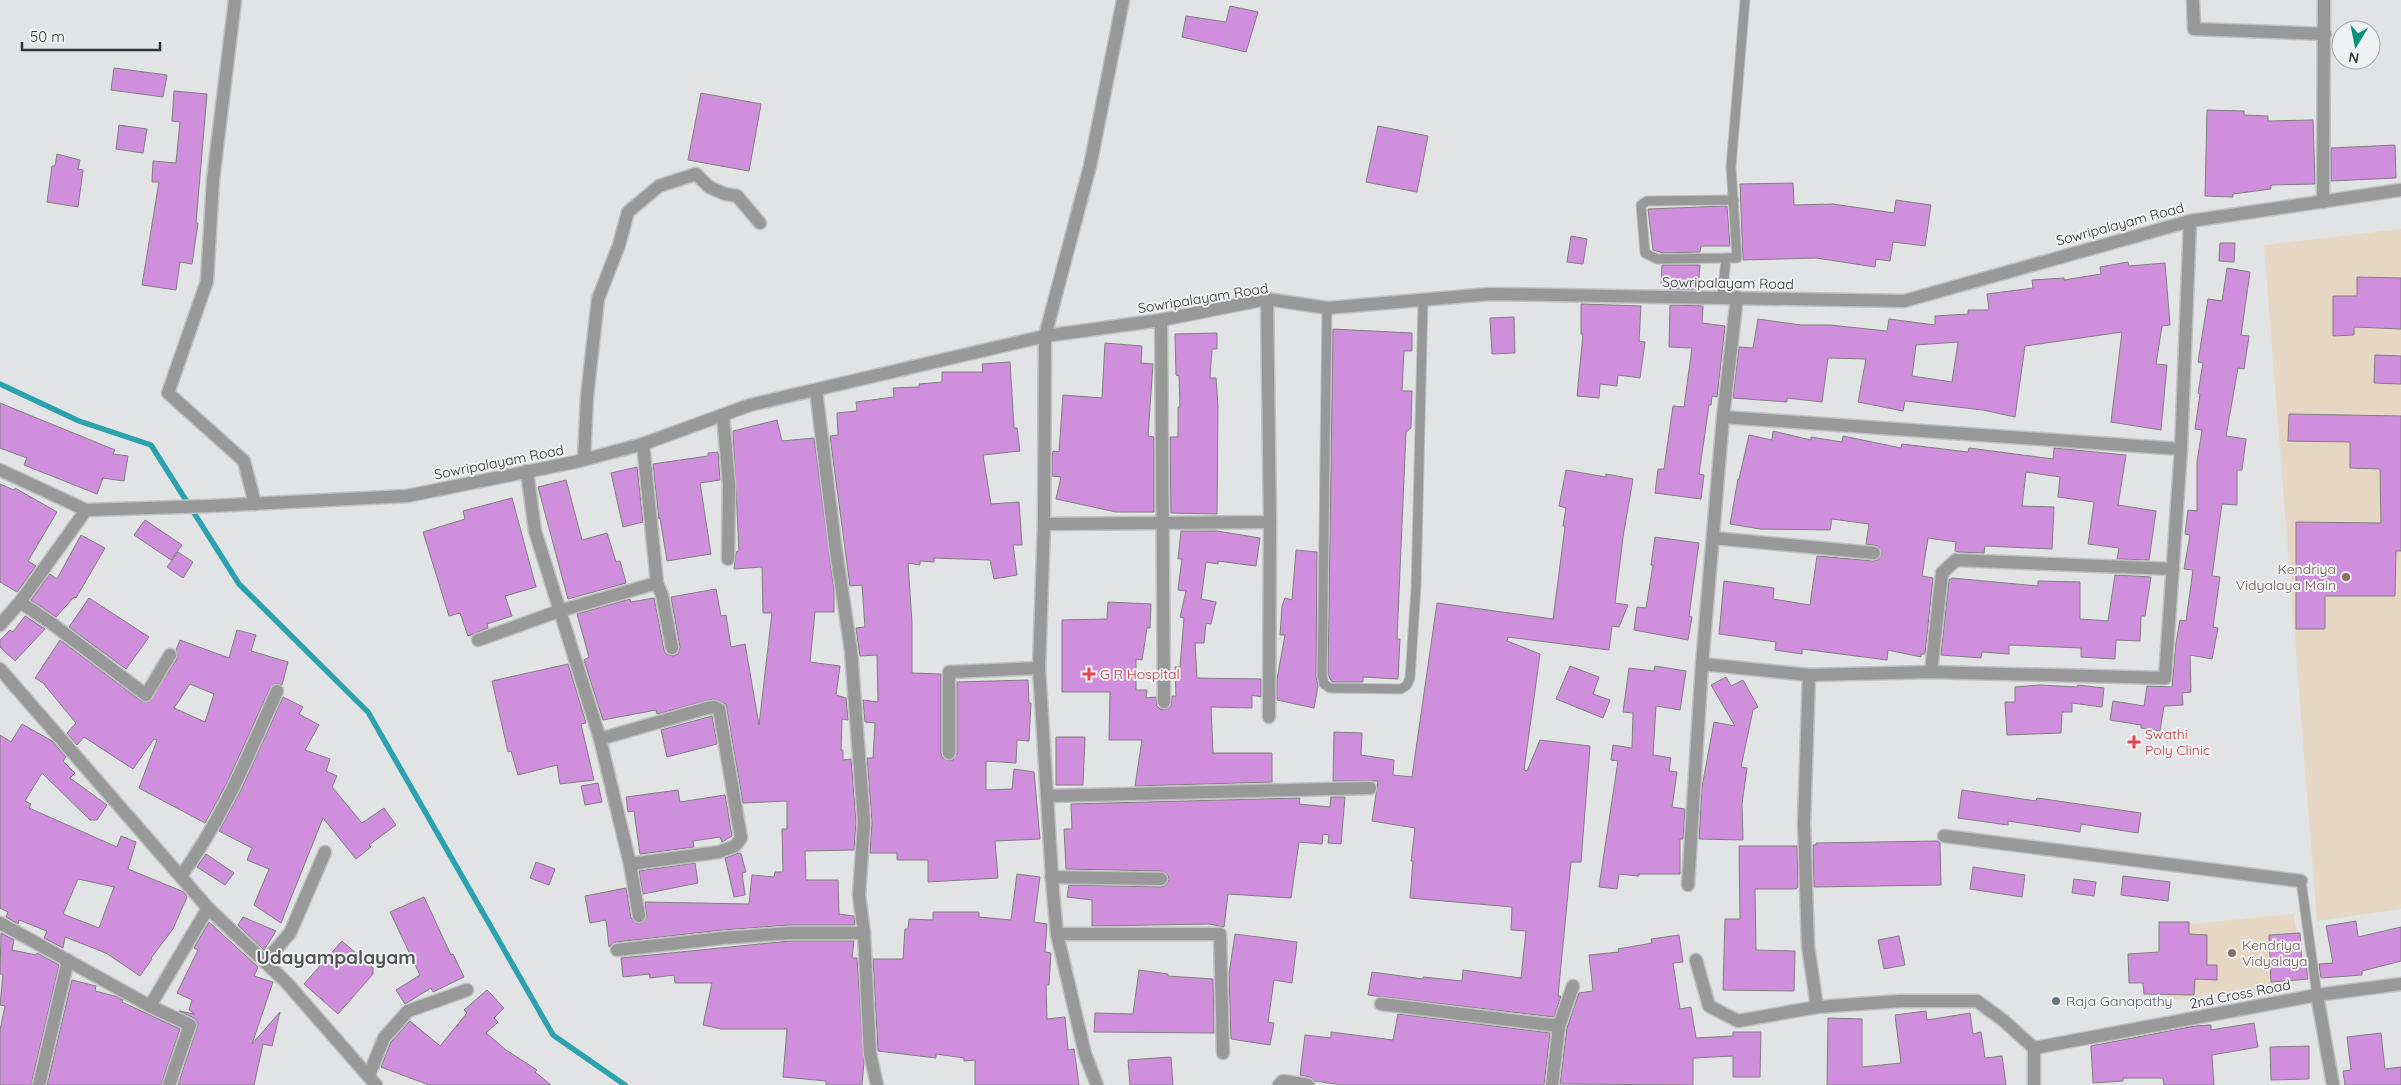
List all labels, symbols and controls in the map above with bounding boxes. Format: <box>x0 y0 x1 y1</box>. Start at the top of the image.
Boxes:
scale bar <box>22 20 160 52</box>
north arrow <box>2331 20 2381 70</box>
text: 50 m <box>30 27 65 46</box>
text: N <box>2347 48 2360 68</box>
street label: Sowripalayam Road <box>2054 198 2186 250</box>
street label: Sowripalayam Road <box>1662 273 1794 293</box>
street label: Sowripalayam Road <box>1137 279 1269 317</box>
street label: Sowripalayam Road <box>433 441 565 483</box>
place label: Kendriya Vidyalaya Main <box>2236 560 2336 594</box>
marker: Kendriya Vidyalaya Main <box>2340 571 2352 583</box>
place label: G R Hospital <box>1100 665 1180 683</box>
marker: G R Hospital <box>1082 667 1096 681</box>
place label: Swathi Poly Clinic <box>2145 725 2210 759</box>
marker: Swathi Poly Clinic <box>2127 735 2141 749</box>
place label: Kendriya Vidyalaya <box>2242 936 2307 970</box>
district label: Udayampalayam <box>256 945 416 969</box>
marker: Kendriya Vidyalaya <box>2226 947 2238 959</box>
street label: 2nd Cross Road <box>2188 975 2292 1013</box>
place label: Raja Ganapathy <box>2066 992 2173 1010</box>
marker: Raja Ganapathy <box>2050 995 2062 1007</box>

